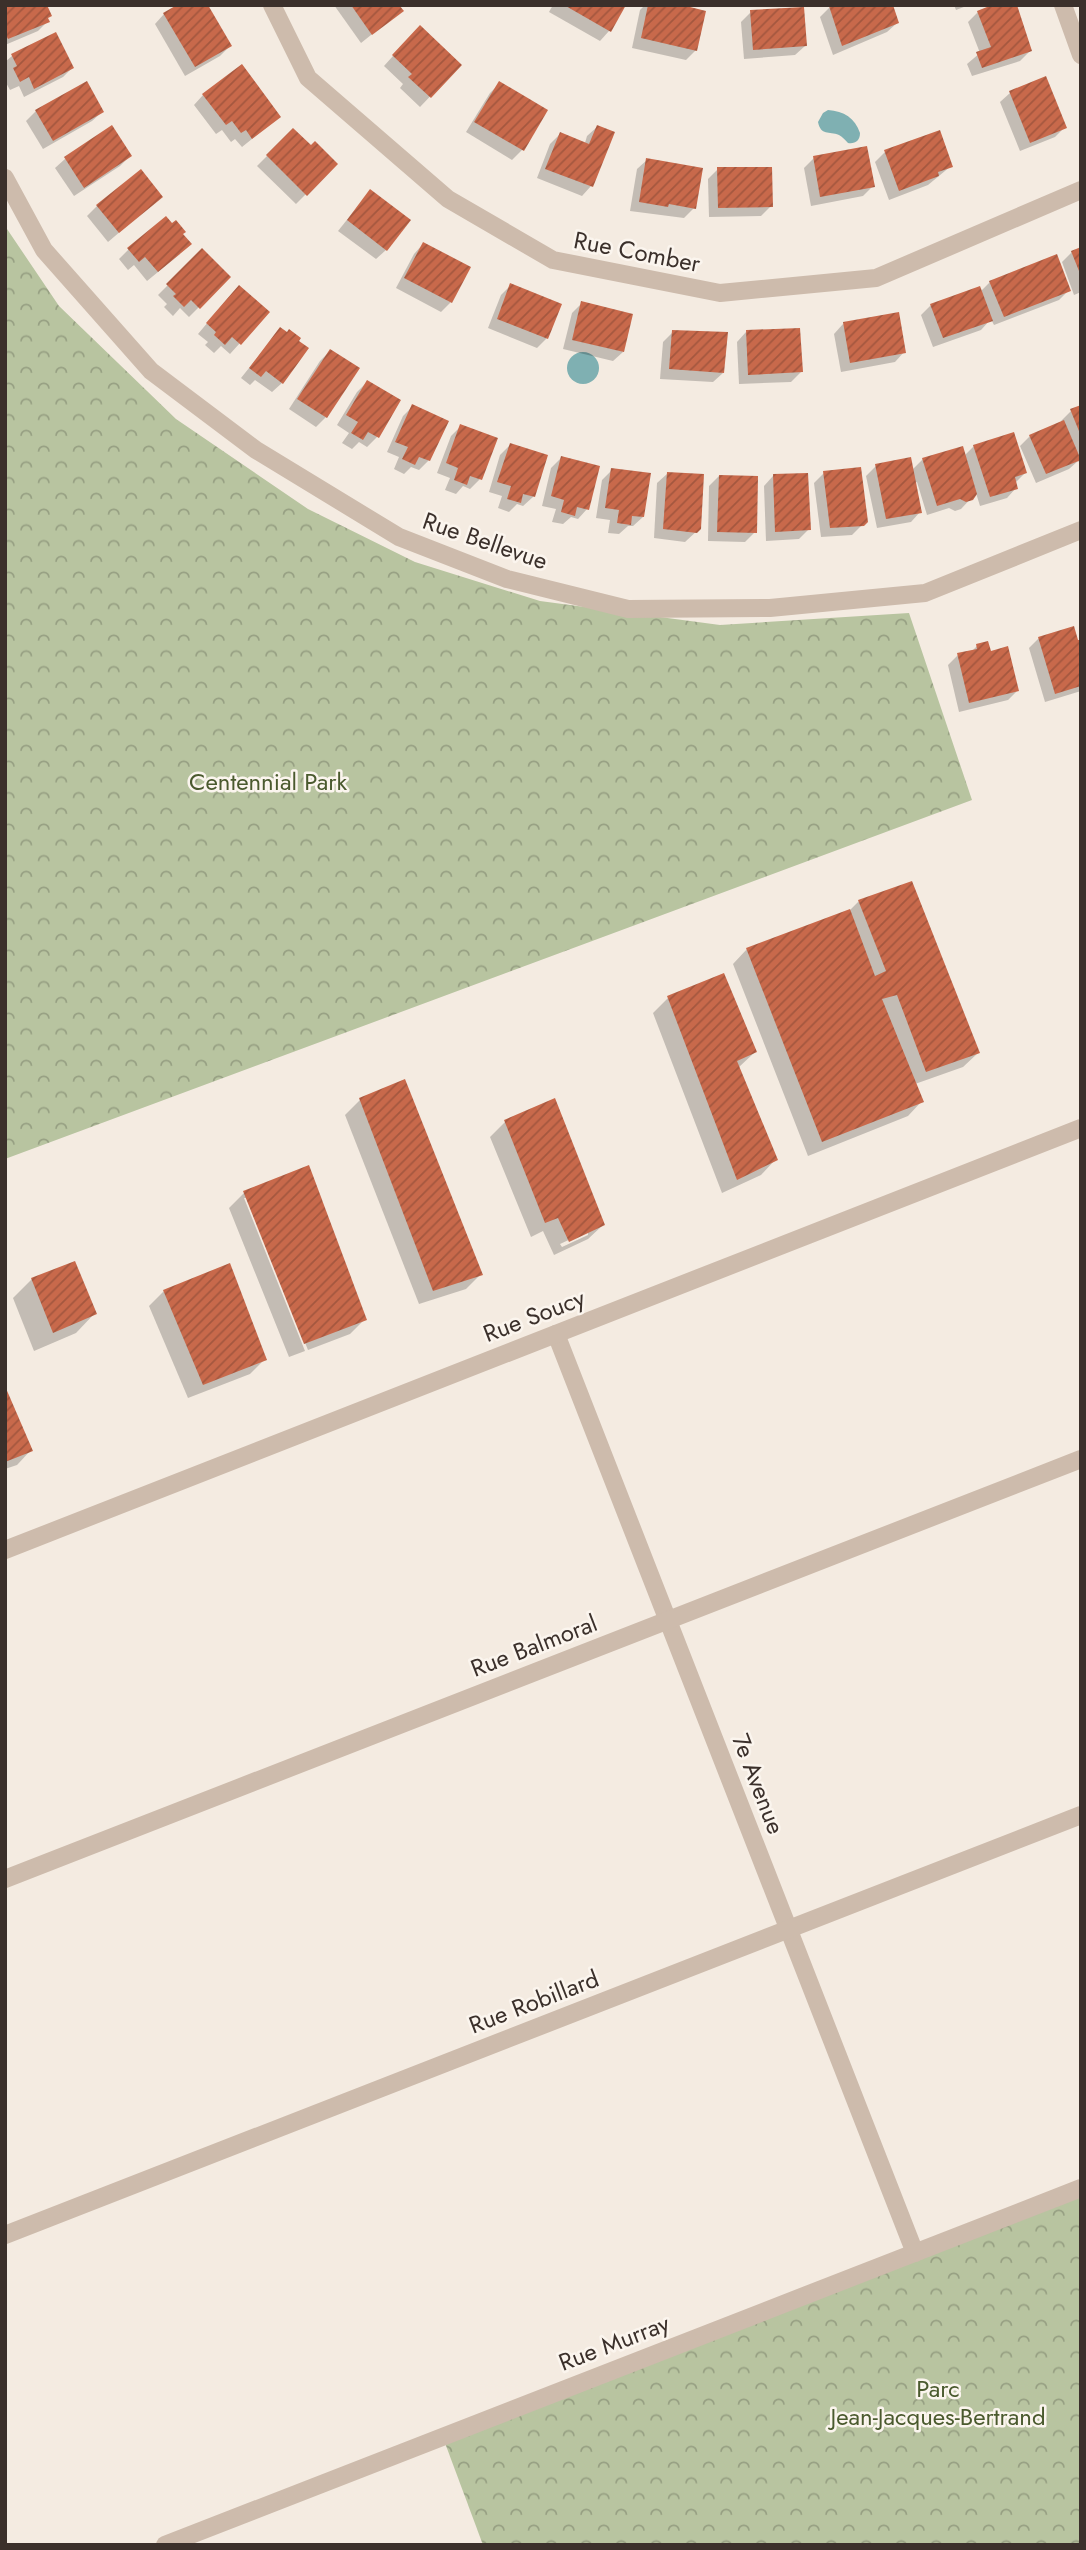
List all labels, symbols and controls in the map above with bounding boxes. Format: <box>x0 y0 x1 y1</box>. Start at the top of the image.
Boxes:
street label: Rue Comber <box>571 222 704 281</box>
street label: Rue Bellevue <box>418 503 552 578</box>
park label: Centennial Park <box>189 764 347 799</box>
street label: Rue Soucy <box>478 1280 590 1351</box>
street label: Rue Balmoral <box>465 1605 602 1686</box>
street label: 7e Avenue <box>723 1729 794 1839</box>
street label: Rue Robillard <box>464 1961 604 2042</box>
street label: Rue Murray <box>553 2305 675 2380</box>
park label: Parc Jean-Jacques-Bertrand <box>827 2371 1046 2434</box>

